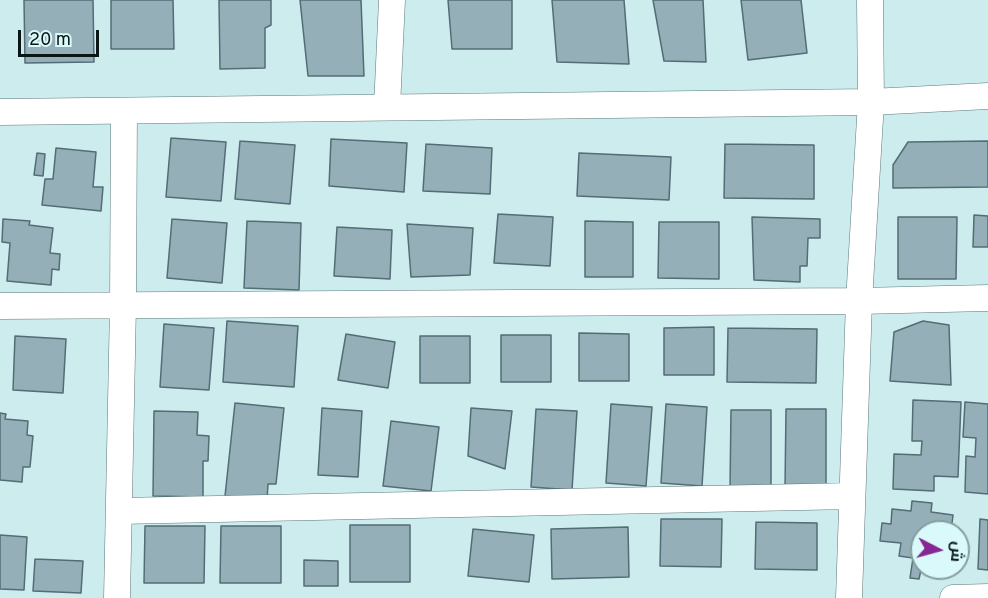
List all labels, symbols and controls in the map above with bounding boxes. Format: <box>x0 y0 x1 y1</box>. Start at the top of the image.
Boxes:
scale bar <box>21 18 102 56</box>
text: 20 m <box>29 29 71 52</box>
north arrow <box>910 520 970 580</box>
text: ش <box>945 540 967 563</box>

